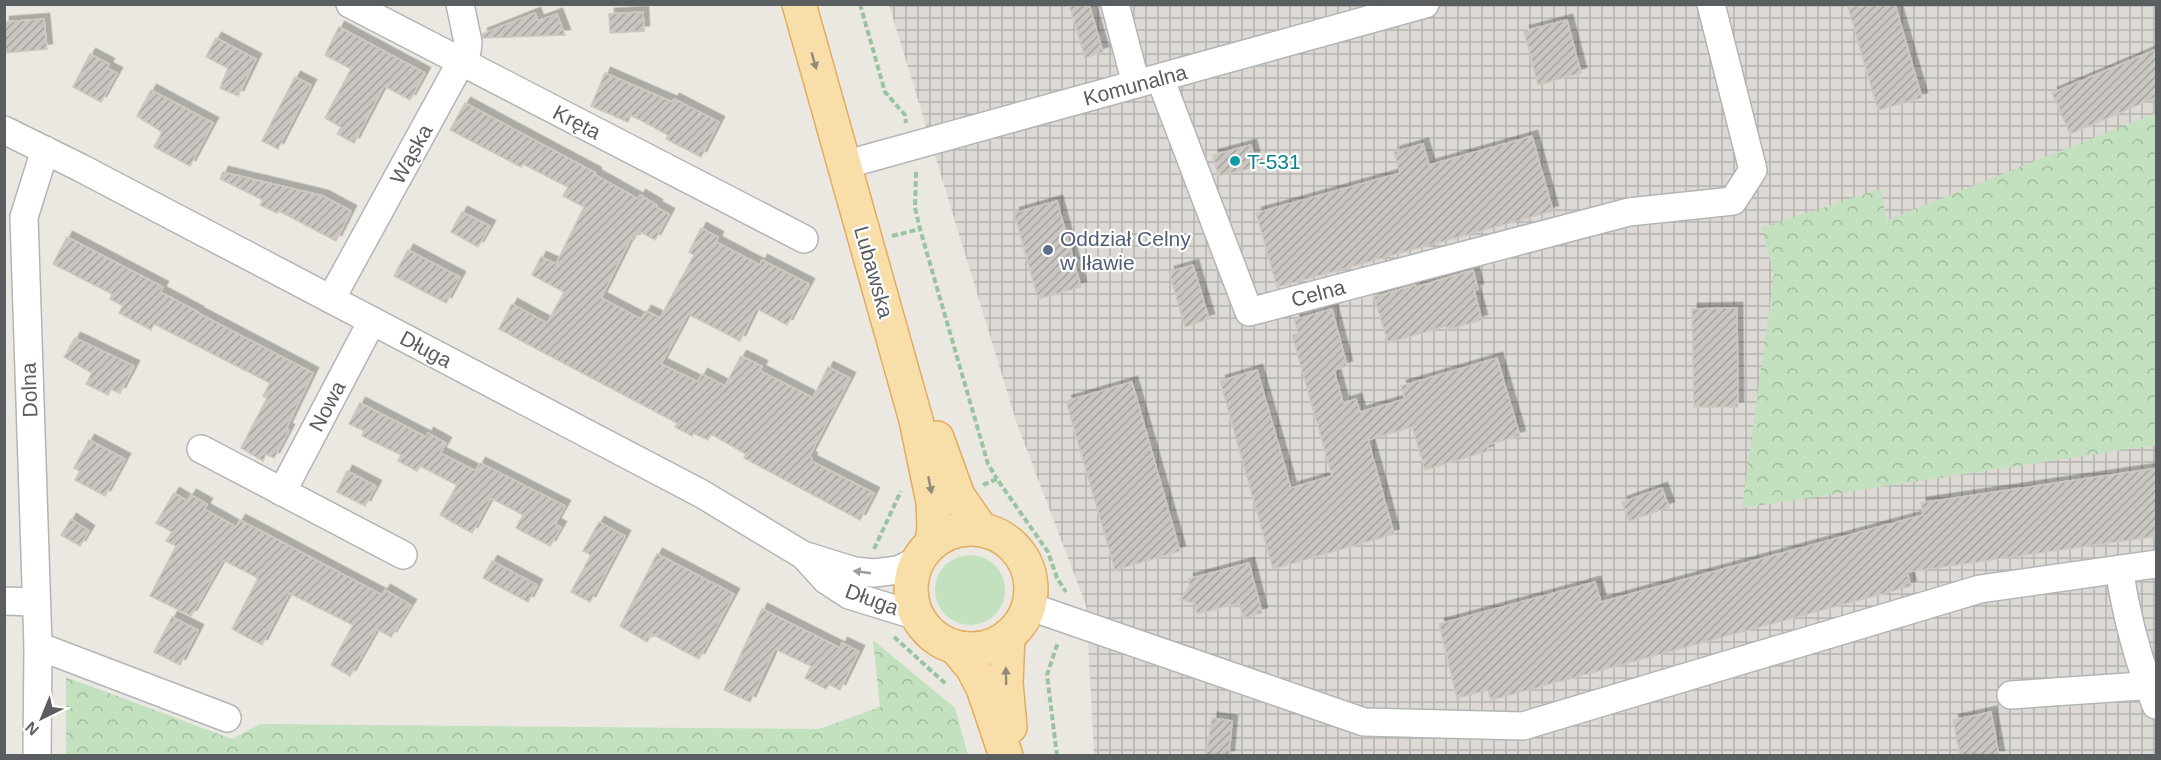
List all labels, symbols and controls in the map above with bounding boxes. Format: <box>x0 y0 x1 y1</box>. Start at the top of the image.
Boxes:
one-way arrow <box>810 52 820 70</box>
street label: Komunalna <box>1081 60 1190 110</box>
street label: Kręta <box>549 100 605 144</box>
street label: Wąska <box>385 120 437 188</box>
place label: T-531 <box>1247 150 1301 173</box>
marker: T-531 <box>1228 154 1242 168</box>
street label: Lubawska <box>850 223 898 321</box>
place label: Oddział Celny w Iławie <box>1059 227 1191 274</box>
marker: Oddział Celny w Iławie <box>1041 243 1055 257</box>
street label: Celna <box>1289 275 1348 311</box>
street label: Długa <box>396 326 456 372</box>
street label: Dolna <box>17 362 41 418</box>
street label: Nowa <box>304 377 350 435</box>
one-way arrow <box>926 476 935 495</box>
one-way arrow <box>853 567 872 576</box>
street label: Długa <box>842 579 902 619</box>
one-way arrow <box>1001 667 1011 686</box>
north arrow <box>12 688 72 748</box>
text: N <box>22 718 42 739</box>

